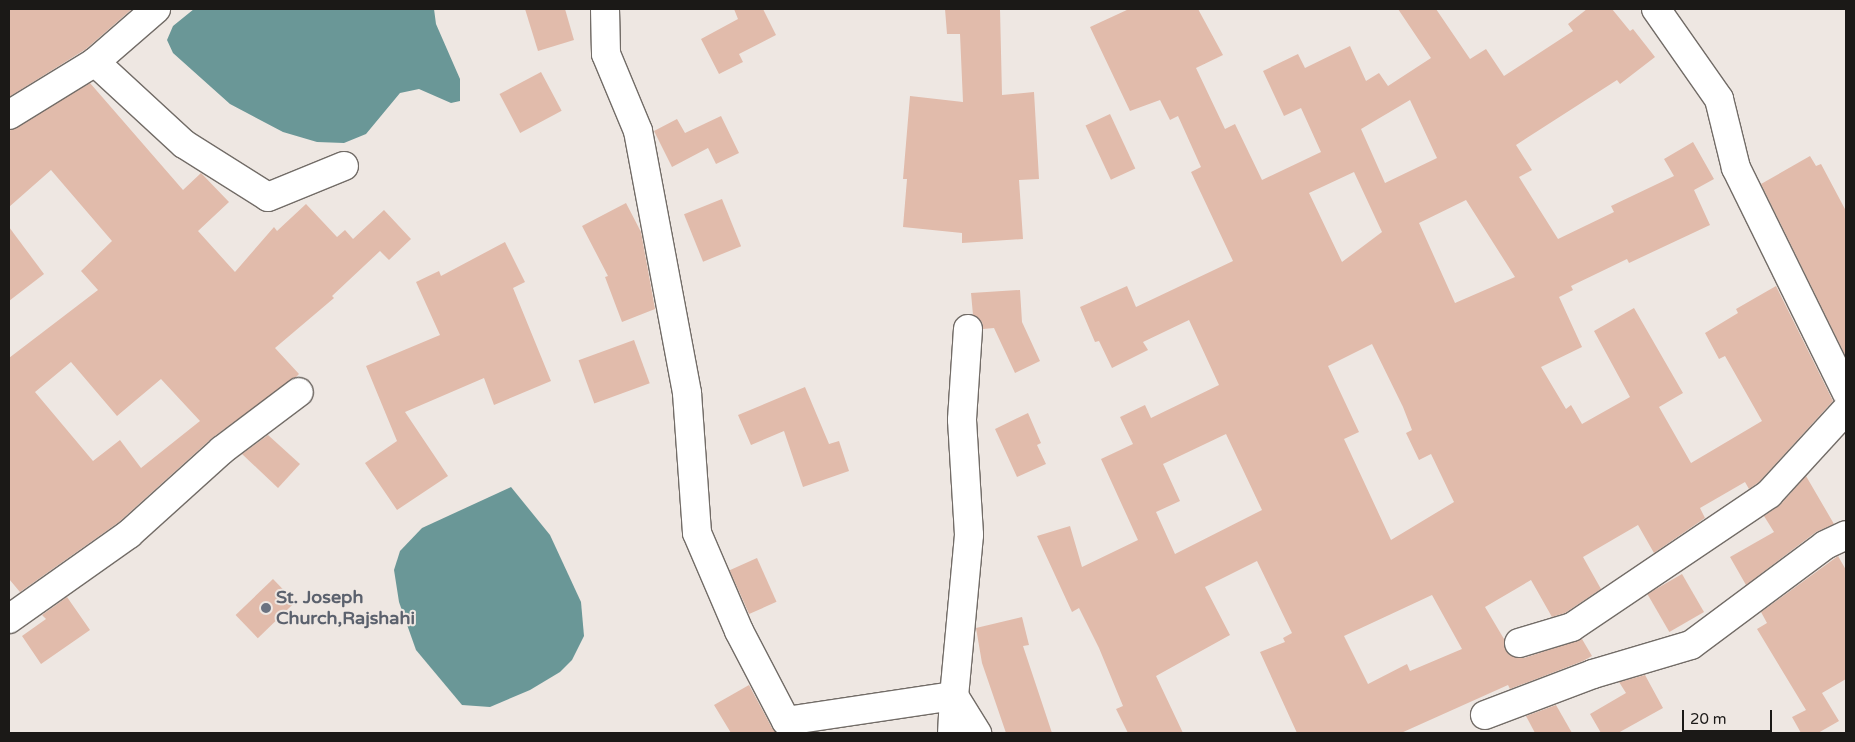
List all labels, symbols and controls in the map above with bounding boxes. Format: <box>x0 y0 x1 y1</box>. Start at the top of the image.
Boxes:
place label: St. Joseph Church,Rajshahi <box>276 587 415 630</box>
marker: St. Joseph Church,Rajshahi <box>260 602 272 614</box>
scale bar <box>1685 700 1775 732</box>
text: 20 m <box>1690 710 1727 728</box>

